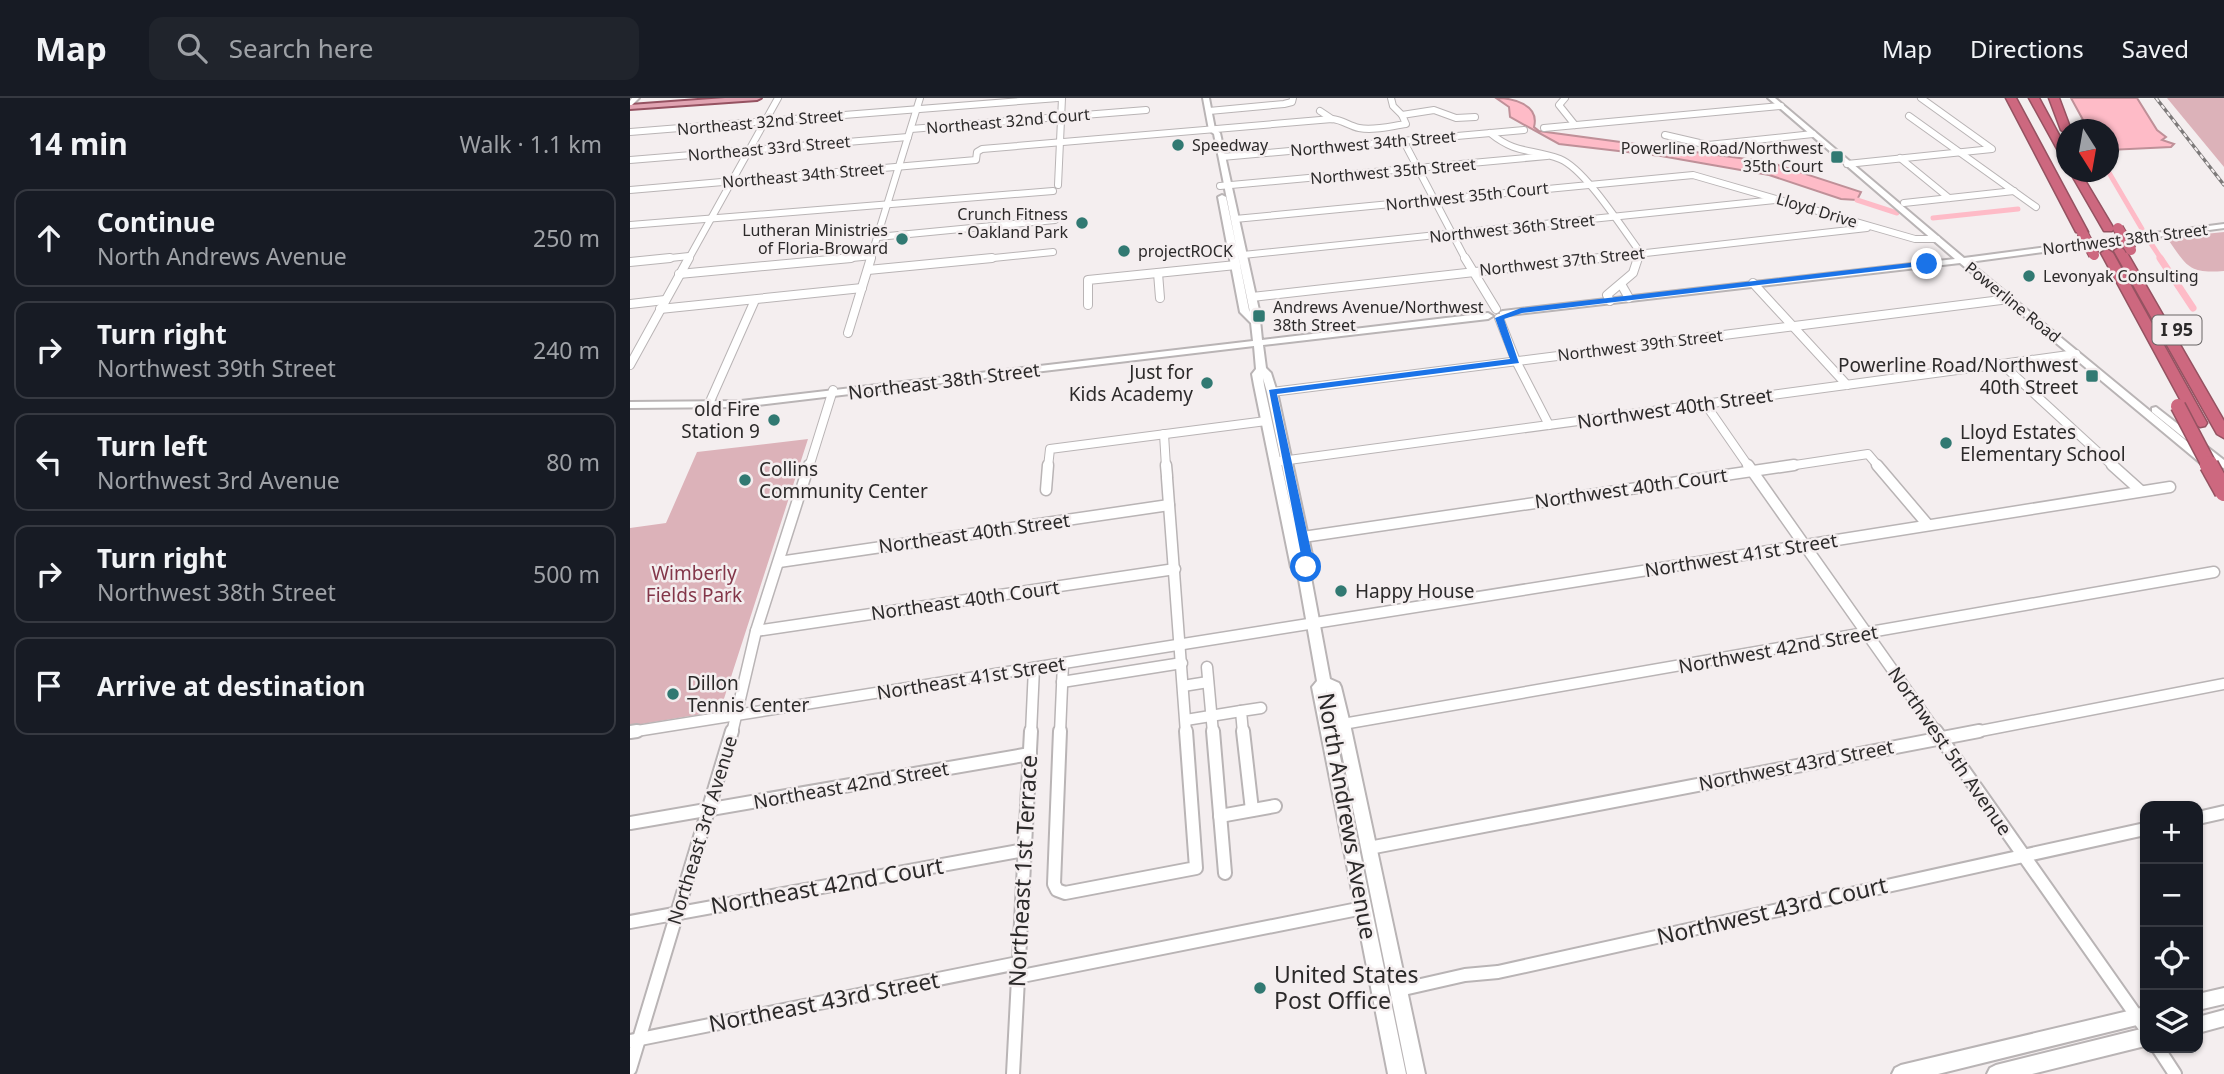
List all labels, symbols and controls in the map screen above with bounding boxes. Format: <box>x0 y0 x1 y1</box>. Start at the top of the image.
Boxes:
search box <box>149 17 639 80</box>
text: Map <box>35 26 107 71</box>
icon: search <box>173 29 211 67</box>
text: Search here <box>229 30 373 66</box>
text: Map <box>1882 32 1932 65</box>
text: Directions <box>1970 32 2084 65</box>
text: Saved <box>2122 32 2189 65</box>
street label: Northeast 32nd Court <box>925 103 1091 139</box>
street label: Northeast 32nd Street <box>676 104 844 140</box>
north arrow <box>2056 119 2119 182</box>
text: 14 min <box>28 123 128 164</box>
street label: Northwest 34th Street <box>1289 125 1457 161</box>
text: Walk · 1.1 km <box>460 128 602 160</box>
street label: Northeast 33rd Street <box>687 130 851 166</box>
place label: Speedway <box>1192 134 1269 156</box>
marker: Speedway <box>1170 137 1186 153</box>
place label: Powerline Road/Northwest 35th Court <box>1621 137 1823 177</box>
marker: Powerline Road/Northwest 35th Court <box>1829 149 1845 165</box>
street label: Northwest 35th Street <box>1309 153 1477 189</box>
street label: Northeast 34th Street <box>721 157 885 193</box>
street label: Northwest 35th Court <box>1385 176 1550 215</box>
street label: Lloyd Drive <box>1774 187 1860 233</box>
place label: Crunch Fitness - Oakland Park <box>957 203 1068 243</box>
text: Continue <box>97 204 215 240</box>
street label: Northwest 36th Street <box>1428 208 1596 248</box>
marker: Crunch Fitness - Oakland Park <box>1074 215 1090 231</box>
street label: Northwest 38th Street <box>2041 218 2209 260</box>
icon: ahead <box>30 219 68 257</box>
place label: Lutheran Ministries of Floria-Broward <box>742 219 888 259</box>
text: 250 m <box>533 222 600 254</box>
marker: Lutheran Ministries of Floria-Broward <box>894 231 910 247</box>
text: North Andrews Avenue <box>97 240 347 272</box>
place label: projectROCK <box>1138 240 1233 262</box>
street label: Northwest 37th Street <box>1478 241 1646 281</box>
marker: projectROCK <box>1116 243 1132 259</box>
route end <box>1911 248 1942 279</box>
street label: Powerline Road <box>1961 257 2065 347</box>
place label: Levonyak Consulting <box>2043 265 2199 287</box>
marker: Levonyak Consulting <box>2021 268 2037 284</box>
place label: Andrews Avenue/Northwest 38th Street <box>1273 296 1484 336</box>
marker: Andrews Avenue/Northwest 38th Street <box>1251 308 1267 324</box>
text: Turn right <box>97 316 227 352</box>
road number: I 95 <box>2152 316 2202 344</box>
street label: Northwest 39th Street <box>1556 324 1724 366</box>
icon: right <box>30 331 68 369</box>
text: 240 m <box>533 334 600 366</box>
text: Northwest 39th Street <box>97 352 336 384</box>
place label: Powerline Road/Northwest 40th Street <box>1838 352 2078 400</box>
street label: Northeast 38th Street <box>847 356 1041 406</box>
place label: Just for Kids Academy <box>1069 359 1193 407</box>
marker: Powerline Road/Northwest 40th Street <box>2084 368 2100 384</box>
marker: Just for Kids Academy <box>1199 375 1215 391</box>
street label: Northwest 40th Street <box>1576 381 1775 435</box>
place label: old Fire Station 9 <box>681 396 760 444</box>
marker: old Fire Station 9 <box>766 412 782 428</box>
place label: Lloyd Estates Elementary School <box>1960 419 2126 467</box>
text: Turn left <box>97 428 208 464</box>
marker: Lloyd Estates Elementary School <box>1938 435 1954 451</box>
icon: left <box>30 443 68 481</box>
text: 80 m <box>546 446 600 478</box>
place label: Collins Community Center <box>759 456 928 504</box>
street label: Northwest 40th Court <box>1533 462 1729 514</box>
text: Northwest 3rd Avenue <box>97 464 340 496</box>
marker: Collins Community Center <box>737 472 753 488</box>
street label: Northeast 40th Street <box>877 507 1072 559</box>
street label: Northwest 41st Street <box>1643 527 1839 583</box>
text: Turn right <box>97 540 227 576</box>
route start <box>1290 551 1321 582</box>
icon: right <box>30 555 68 593</box>
text: 500 m <box>533 558 600 590</box>
park label: Wimberly Fields Park <box>646 560 742 608</box>
street label: Northeast 40th Court <box>869 574 1061 626</box>
text: Northwest 38th Street <box>97 576 336 608</box>
place label: Happy House <box>1355 578 1475 604</box>
marker: Happy House <box>1333 583 1349 599</box>
street label: Northwest 42nd Street <box>1676 619 1880 679</box>
street label: Northeast 41st Street <box>875 650 1067 706</box>
street label: Northwest 5th Avenue <box>1882 662 2018 840</box>
icon: arrive <box>30 667 68 705</box>
text: Arrive at destination <box>97 668 366 704</box>
place label: Dillon Tennis Center <box>687 670 809 718</box>
marker: Dillon Tennis Center <box>665 686 681 702</box>
street label: North Andrews Avenue <box>1311 690 1385 942</box>
street label: Northeast 3rd Avenue <box>661 732 743 928</box>
street label: Northwest 43rd Street <box>1696 733 1896 797</box>
street label: Northeast 1st Terrace <box>1000 754 1044 988</box>
street label: Northeast 42nd Street <box>751 755 951 815</box>
map controls <box>2140 801 2203 1053</box>
button: + <box>2140 801 2203 864</box>
street label: Northeast 42nd Court <box>708 849 946 921</box>
button: − <box>2140 864 2203 927</box>
street label: Northwest 43rd Court <box>1653 868 1890 952</box>
button: locate <box>2140 927 2203 990</box>
place label: United States Post Office <box>1274 958 1419 1016</box>
street label: Northeast 43rd Street <box>706 963 942 1039</box>
marker: United States Post Office <box>1252 980 1268 996</box>
button: layers <box>2140 990 2203 1053</box>

